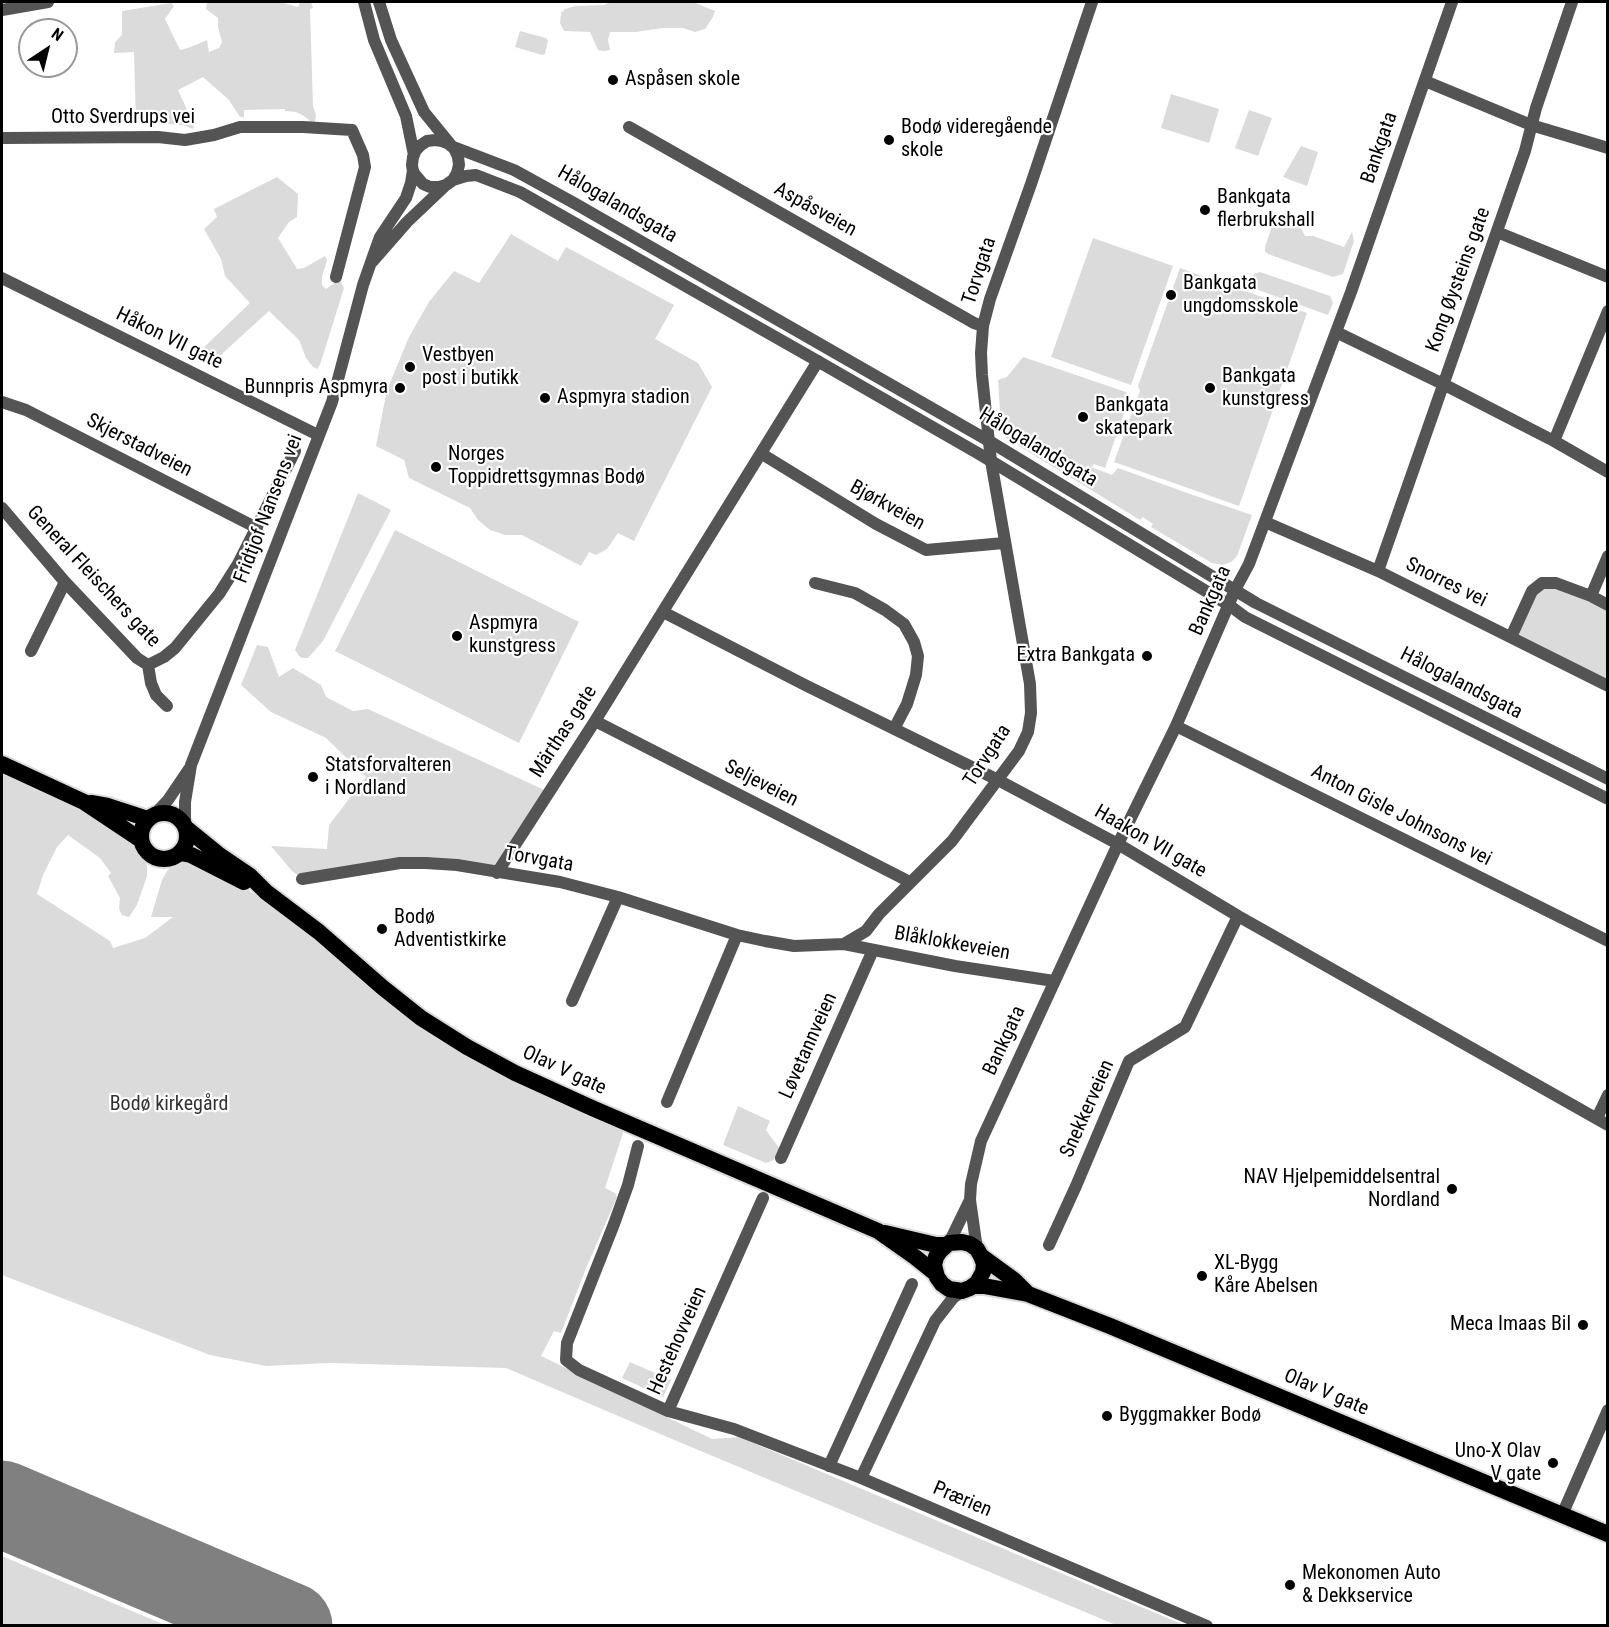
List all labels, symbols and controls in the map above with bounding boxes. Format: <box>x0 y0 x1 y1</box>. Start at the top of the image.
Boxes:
north arrow <box>18 18 78 78</box>
text: N <box>48 24 67 45</box>
place label: Aspåsen skole <box>625 68 740 92</box>
marker: Aspåsen skole <box>606 73 620 87</box>
street label: Otto Sverdrups vei <box>51 106 195 130</box>
street label: Bankgata <box>1357 109 1403 187</box>
place label: Bodø videregående skole <box>901 116 1052 163</box>
marker: Bodø videregående skole <box>882 133 896 147</box>
street label: Hålogalandsgata <box>553 161 681 249</box>
street label: Aspåsveien <box>770 178 860 242</box>
place label: Bankgata flerbrukshall <box>1217 186 1315 233</box>
marker: Bankgata flerbrukshall <box>1198 203 1212 217</box>
street label: Kong Øysteins gate <box>1422 204 1496 356</box>
street label: Torvgata <box>958 234 1002 308</box>
place label: Bankgata ungdomsskole <box>1183 272 1298 319</box>
marker: Bankgata ungdomsskole <box>1164 288 1178 302</box>
street label: Håkon VII gate <box>112 303 226 375</box>
place label: Vestbyen post i butikk <box>422 344 519 391</box>
marker: Vestbyen post i butikk <box>403 360 417 374</box>
place label: Bankgata kunstgress <box>1222 365 1309 412</box>
place label: Bunnpris Aspmyra <box>245 376 388 400</box>
marker: Bunnpris Aspmyra <box>393 381 407 395</box>
marker: Bankgata kunstgress <box>1203 381 1217 395</box>
place label: Aspmyra stadion <box>557 386 690 410</box>
marker: Aspmyra stadion <box>538 391 552 405</box>
place label: Bankgata skatepark <box>1095 394 1173 441</box>
street label: Hålogalandsgata <box>974 403 1102 493</box>
street label: Skjerstadveien <box>82 409 196 483</box>
marker: Bankgata skatepark <box>1076 410 1090 424</box>
street label: Fridtjof Nansens vei <box>230 431 308 587</box>
place label: Norges Toppidrettsgymnas Bodø <box>448 443 645 490</box>
marker: Norges Toppidrettsgymnas Bodø <box>429 460 443 474</box>
street label: Bjørkveien <box>845 476 929 536</box>
street label: General Fleischers gate <box>21 501 165 653</box>
street label: Snorres vei <box>1401 553 1491 613</box>
street label: Bankgata <box>1185 562 1237 640</box>
place label: Aspmyra kunstgress <box>469 612 556 659</box>
marker: Aspmyra kunstgress <box>450 629 464 643</box>
street label: Hålogalandsgata <box>1396 643 1526 725</box>
place label: Extra Bankgata <box>1017 644 1135 668</box>
marker: Extra Bankgata <box>1140 649 1154 663</box>
street label: Märthas gate <box>525 681 603 783</box>
street label: Torvgata <box>959 720 1017 792</box>
place label: Statsforvalteren i Nordland <box>325 754 451 801</box>
street label: Seljeveien <box>720 755 802 813</box>
street label: Anton Gisle Johnsons vei <box>1307 760 1495 872</box>
marker: Statsforvalteren i Nordland <box>306 770 320 784</box>
street label: Haakon VII gate <box>1090 800 1210 884</box>
street label: Torvgata <box>503 842 575 878</box>
place label: Bodø Adventistkirke <box>394 906 506 953</box>
marker: Bodø Adventistkirke <box>375 922 389 936</box>
street label: Blåklokkeveien <box>892 922 1012 966</box>
street label: Løvetannveien <box>775 989 843 1103</box>
street label: Bankgata <box>978 1002 1032 1080</box>
street label: Olav V gate <box>518 1041 610 1101</box>
street label: Snekkerveien <box>1056 1056 1120 1162</box>
park label: Bodø kirkegård <box>110 1093 228 1117</box>
place label: NAV Hjelpemiddelsentral Nordland <box>1243 1166 1440 1213</box>
marker: NAV Hjelpemiddelsentral Nordland <box>1445 1182 1459 1196</box>
place label: XL-Bygg Kåre Abelsen <box>1214 1252 1318 1299</box>
marker: XL-Bygg Kåre Abelsen <box>1195 1269 1209 1283</box>
street label: Hestehovveien <box>643 1283 713 1399</box>
place label: Meca Imaas Bil <box>1450 1313 1571 1337</box>
marker: Meca Imaas Bil <box>1576 1318 1590 1332</box>
street label: Olav V gate <box>1280 1364 1372 1422</box>
place label: Byggmakker Bodø <box>1119 1404 1261 1428</box>
marker: Byggmakker Bodø <box>1100 1409 1114 1423</box>
place label: Uno-X Olav V gate <box>1455 1440 1541 1487</box>
marker: Uno-X Olav V gate <box>1546 1456 1560 1470</box>
street label: Prærien <box>929 1477 995 1523</box>
place label: Mekonomen Auto & Dekkservice <box>1302 1562 1441 1609</box>
marker: Mekonomen Auto & Dekkservice <box>1283 1578 1297 1592</box>

